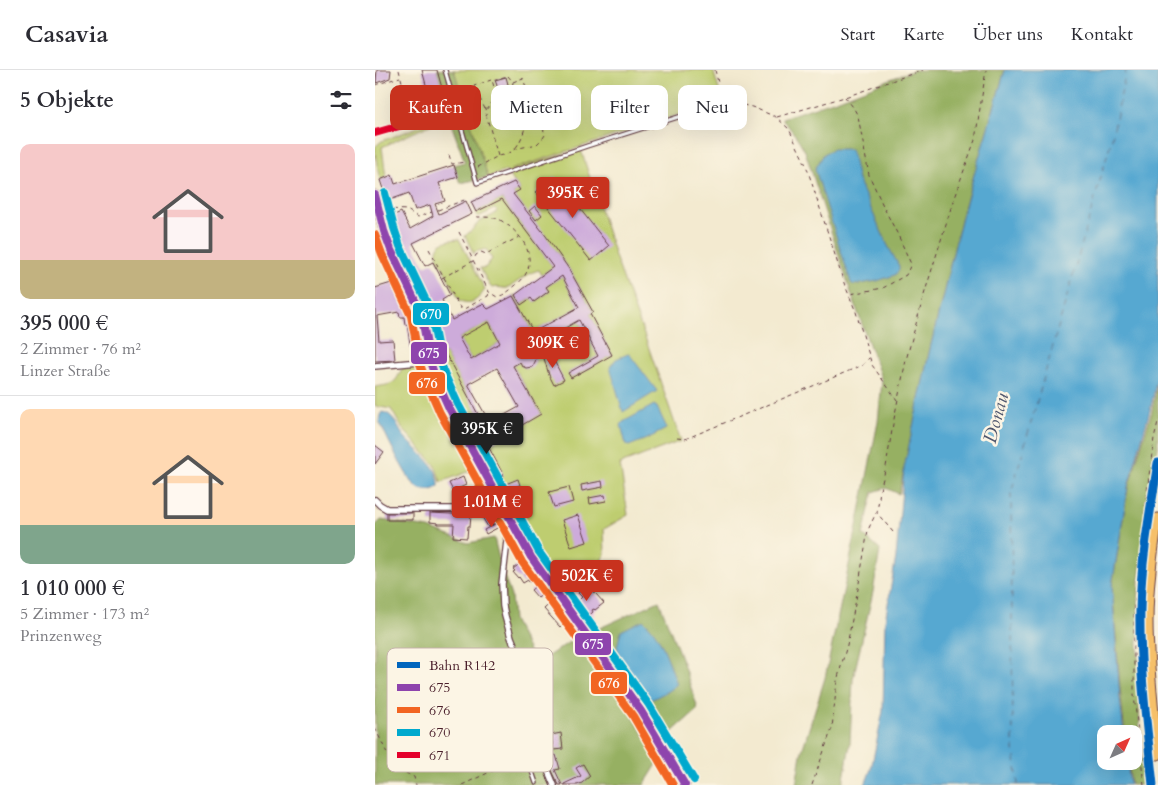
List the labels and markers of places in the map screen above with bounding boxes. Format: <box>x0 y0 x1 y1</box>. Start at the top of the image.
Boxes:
pin: 395K € <box>532 176 614 219</box>
pin: 309K € <box>512 326 594 369</box>
pin: 395K € <box>446 412 528 455</box>
pin: 1.01M € <box>446 486 538 528</box>
pin: 502K € <box>546 560 628 602</box>

